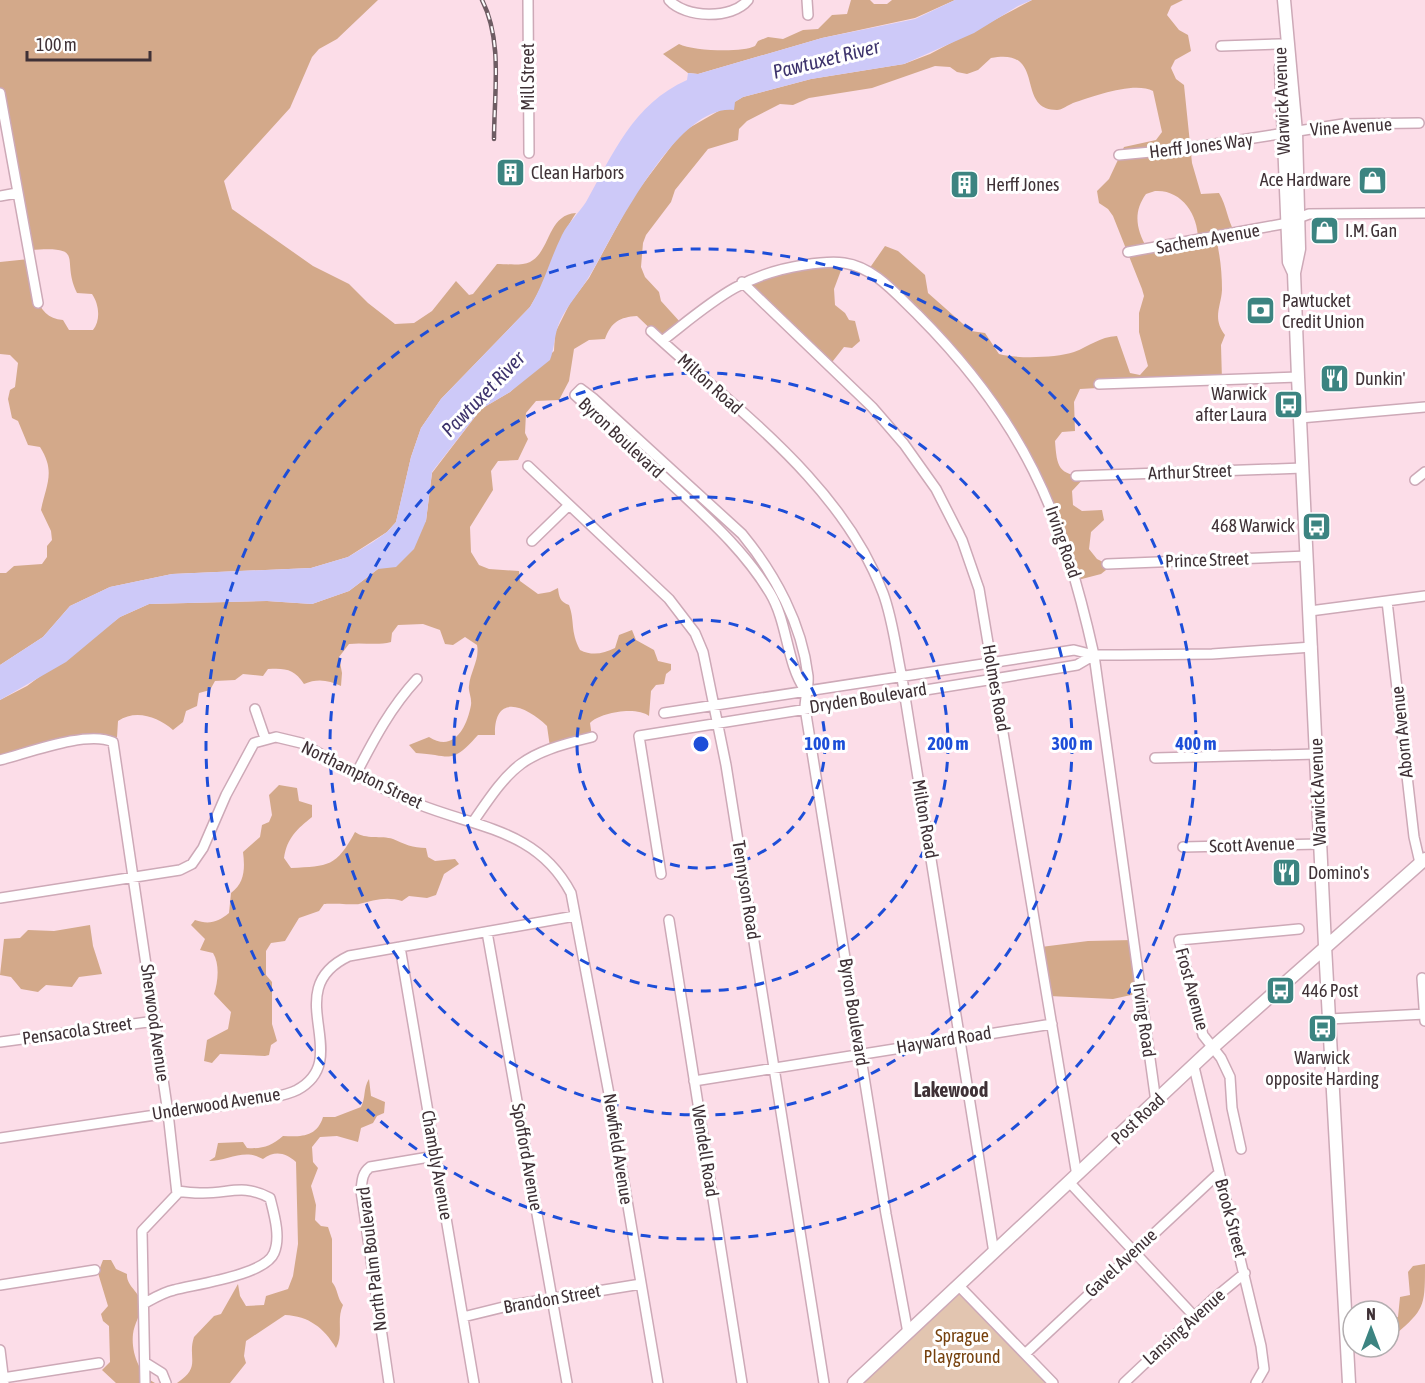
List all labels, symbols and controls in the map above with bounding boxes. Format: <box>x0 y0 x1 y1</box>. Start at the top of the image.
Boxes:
scale bar <box>27 24 150 62</box>
text: 100 m <box>36 34 77 55</box>
water label: Pawtuxet River <box>770 34 883 83</box>
street label: Mill Street <box>517 43 538 111</box>
street label: Warwick Avenue <box>1269 47 1294 155</box>
street label: Vine Avenue <box>1309 113 1393 140</box>
street label: Herff Jones Way <box>1148 129 1254 162</box>
building icon: Clean Harbors <box>494 157 526 189</box>
place label: Clean Harbors <box>531 162 624 183</box>
shop icon: Ace Hardware <box>1356 164 1388 196</box>
building icon: Herff Jones <box>949 169 981 201</box>
place label: Ace Hardware <box>1260 169 1351 190</box>
place label: Herff Jones <box>986 174 1059 195</box>
shop icon: I.M. Gan <box>1308 215 1340 247</box>
street label: Sachem Avenue <box>1155 219 1261 258</box>
place label: I.M. Gan <box>1345 220 1397 241</box>
place label: Pawtucket Credit Union <box>1282 290 1365 332</box>
bank icon: Pawtucket Credit Union <box>1245 295 1277 327</box>
water label: Pawtuxet River <box>436 346 530 441</box>
street label: Milton Road <box>674 349 747 418</box>
restaurant icon: Dunkin' <box>1318 363 1350 395</box>
place label: Dunkin' <box>1355 368 1405 389</box>
place label: Warwick after Laura <box>1195 383 1267 425</box>
bus stop icon: Warwick after Laura <box>1272 388 1304 420</box>
street label: Byron Boulevard <box>574 393 668 482</box>
street label: Arthur Street <box>1148 460 1232 483</box>
street label: Irving Road <box>1041 503 1086 581</box>
bus stop icon: 468 Warwick <box>1300 510 1332 542</box>
place label: 468 Warwick <box>1211 515 1295 536</box>
street label: Prince Street <box>1165 548 1249 571</box>
street label: Holmes Road <box>979 643 1014 733</box>
street label: Dryden Boulevard <box>808 678 928 717</box>
street label: Aborn Avenue <box>1386 685 1417 779</box>
text: 100 m <box>805 733 845 754</box>
text: 200 m <box>928 733 968 754</box>
text: 300 m <box>1052 733 1092 754</box>
text: 400 m <box>1175 733 1216 754</box>
centre of rings <box>691 734 711 754</box>
street label: Northampton Street <box>298 736 426 813</box>
street label: Warwick Avenue <box>1305 738 1330 846</box>
street label: Milton Road <box>908 778 943 860</box>
street label: Scott Avenue <box>1209 833 1295 856</box>
street label: Tennyson Road <box>728 839 765 941</box>
restaurant icon: Domino's <box>1271 857 1303 889</box>
place label: Domino's <box>1308 862 1369 883</box>
street label: Frost Avenue <box>1171 945 1214 1032</box>
street label: Byron Boulevard <box>836 957 873 1067</box>
street label: Sherwood Avenue <box>137 963 174 1083</box>
bus stop icon: 446 Post <box>1265 975 1297 1007</box>
place label: 446 Post <box>1302 980 1358 1001</box>
street label: Irving Road <box>1129 981 1160 1058</box>
street label: Pensacola Street <box>21 1012 133 1049</box>
bus stop icon: Warwick opposite Harding <box>1306 1013 1338 1045</box>
street label: Hayward Road <box>895 1022 993 1057</box>
place label: Warwick opposite Harding <box>1265 1047 1379 1089</box>
district label: Lakewood <box>914 1078 988 1101</box>
street label: Underwood Avenue <box>150 1083 282 1124</box>
street label: Post Road <box>1107 1089 1169 1149</box>
street label: Newfield Avenue <box>599 1092 638 1206</box>
street label: Spofford Avenue <box>508 1101 547 1212</box>
street label: Wendell Road <box>688 1104 723 1198</box>
street label: Chambly Avenue <box>418 1108 457 1221</box>
street label: Brook Street <box>1211 1176 1252 1260</box>
street label: North Palm Boulevard <box>352 1186 391 1332</box>
street label: Gavel Avenue <box>1080 1224 1161 1301</box>
street label: Brandon Street <box>502 1280 602 1317</box>
street label: Lansing Avenue <box>1138 1284 1229 1369</box>
north arrow <box>1341 1299 1401 1359</box>
text: N <box>1366 1305 1376 1323</box>
park label: Sprague Playground <box>924 1325 1000 1367</box>

